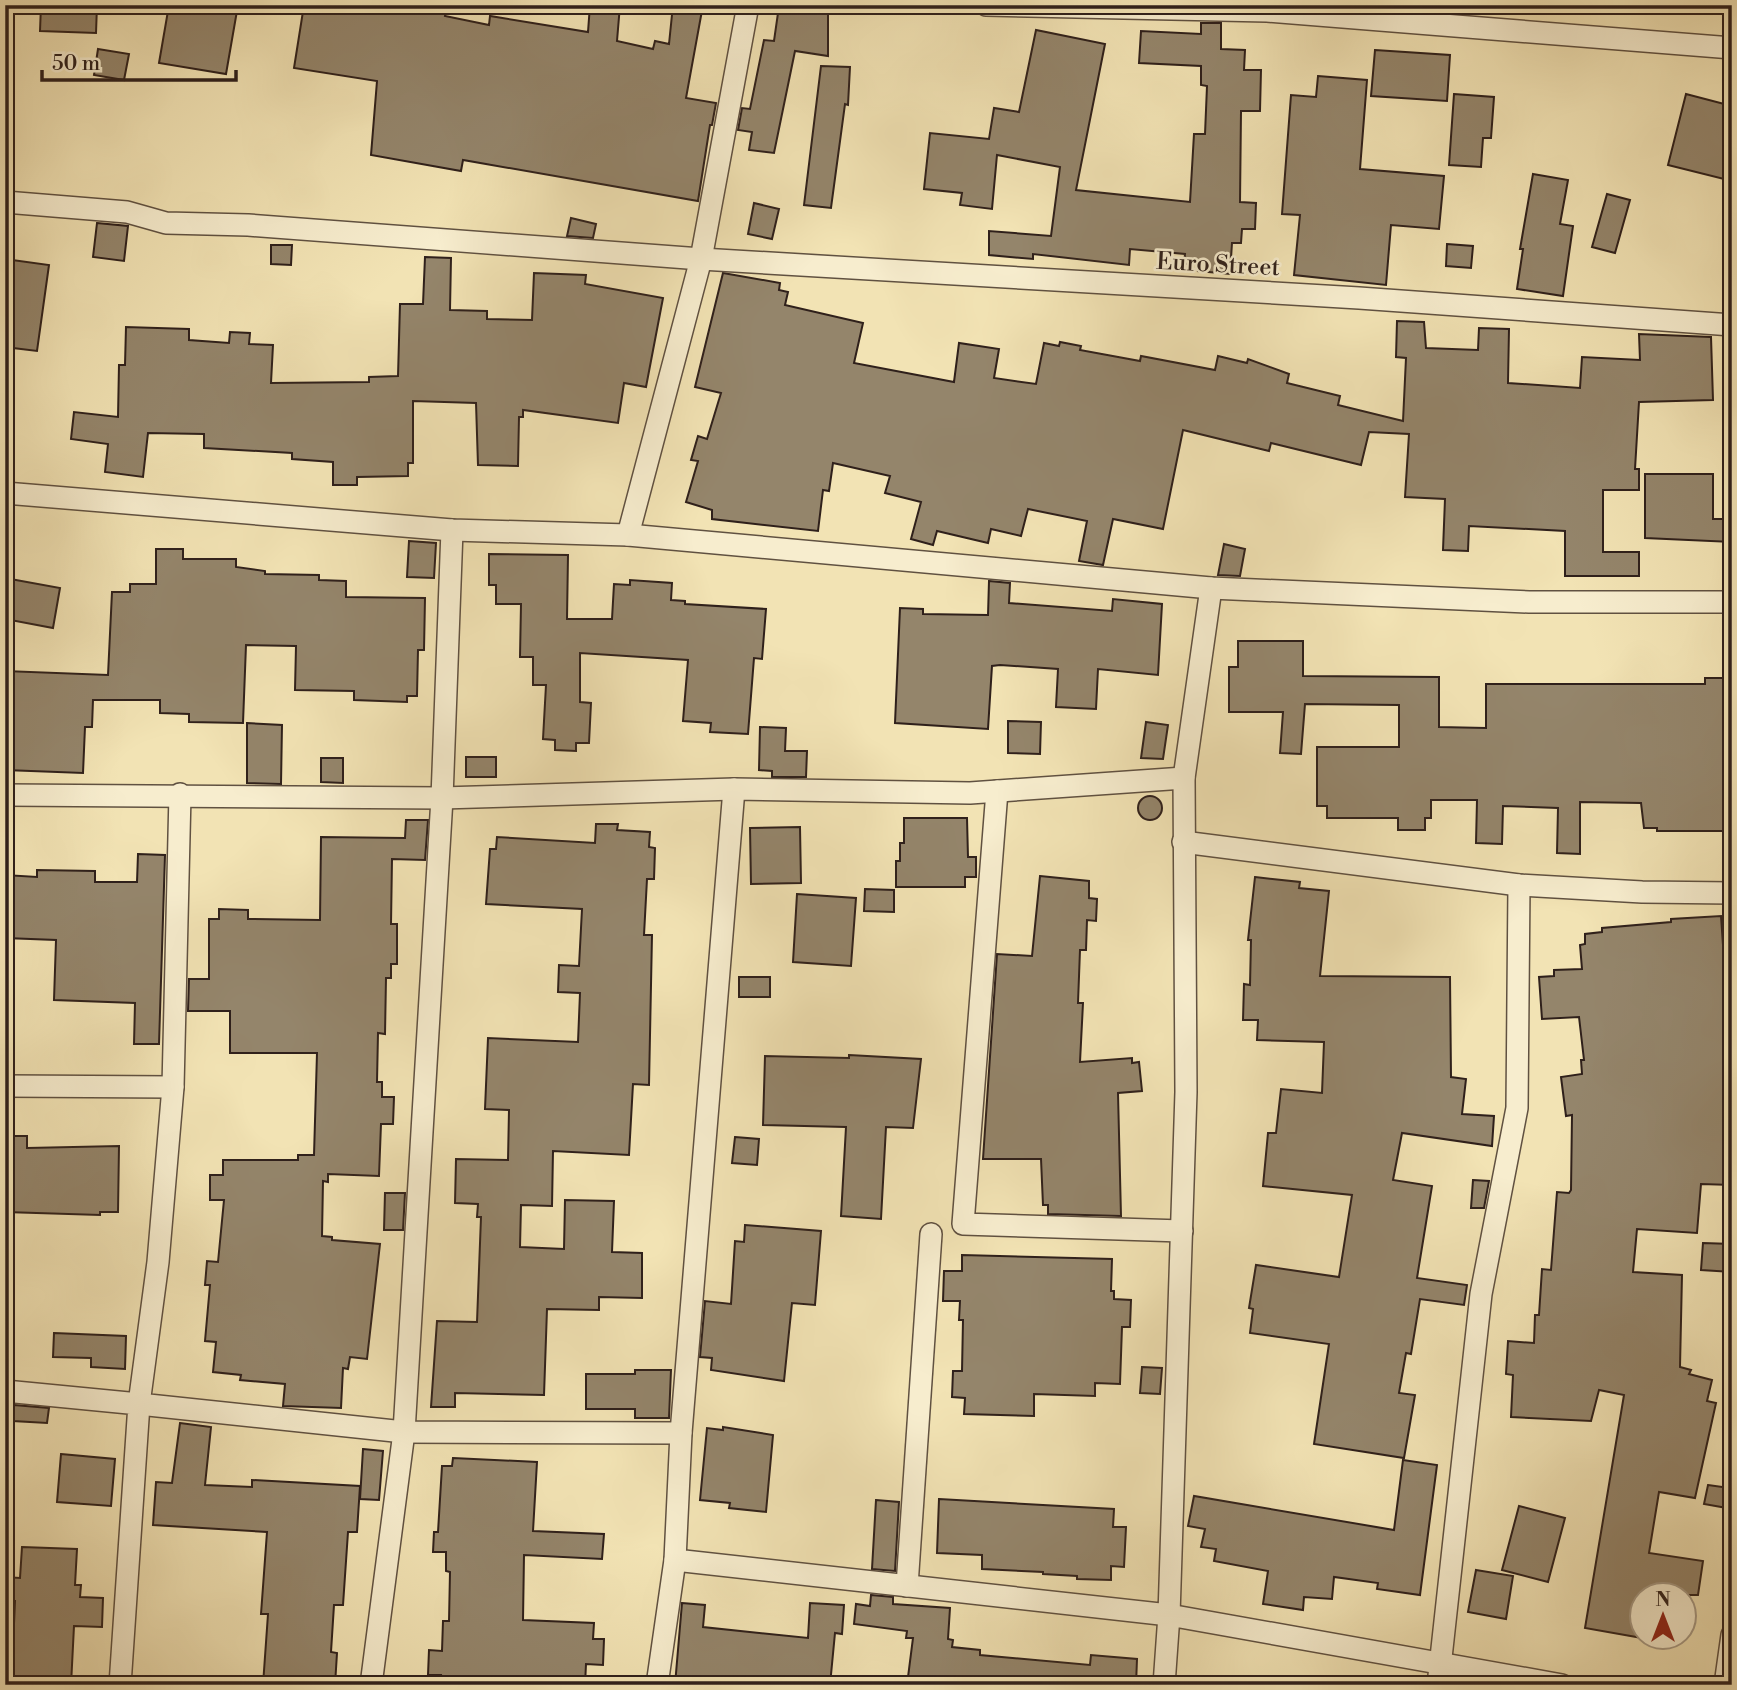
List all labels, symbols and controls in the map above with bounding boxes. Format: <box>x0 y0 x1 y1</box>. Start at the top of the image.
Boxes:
scale bar <box>42 38 236 82</box>
text: 50 m <box>52 51 100 77</box>
street label: Euro Street <box>1155 247 1281 283</box>
north arrow <box>1628 1582 1698 1652</box>
text: N <box>1655 1588 1671 1612</box>

